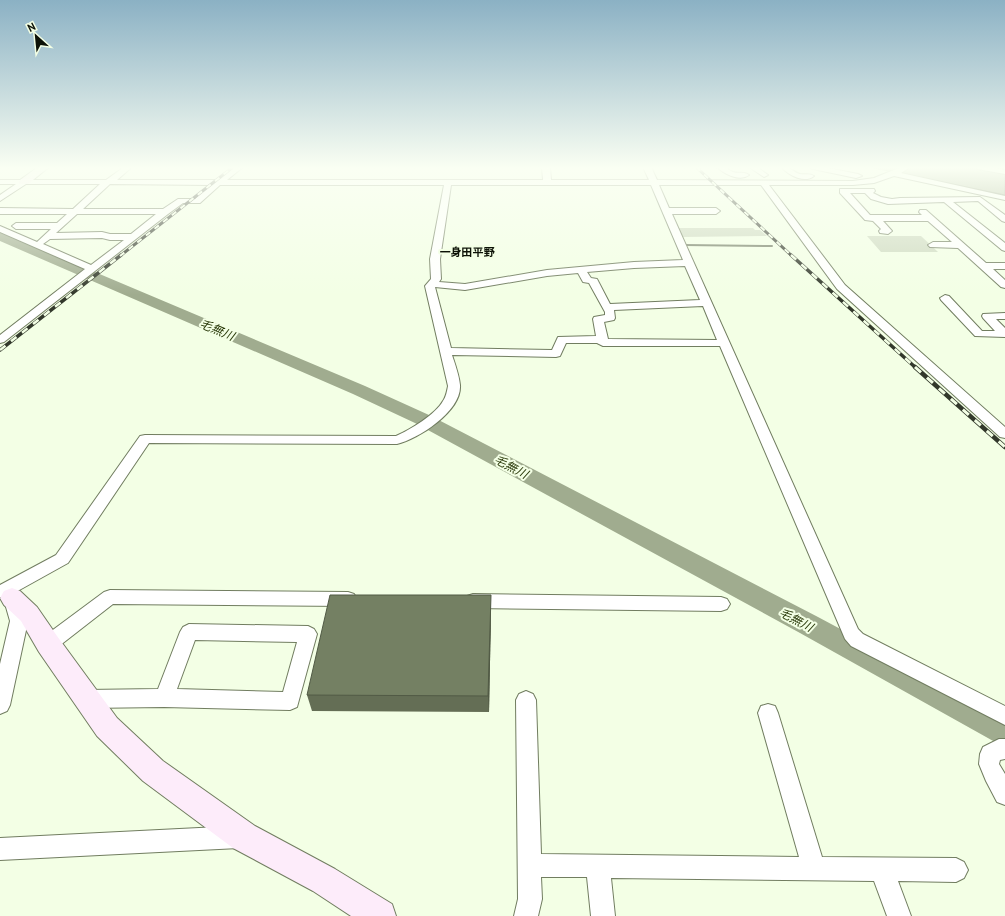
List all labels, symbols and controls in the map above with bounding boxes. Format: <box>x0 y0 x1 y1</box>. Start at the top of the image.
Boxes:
north arrow <box>16 16 56 56</box>
text: N <box>25 19 38 35</box>
district label: 一身田平野 <box>440 245 495 259</box>
water label: 毛無川 <box>198 316 239 344</box>
water label: 毛無川 <box>492 451 532 483</box>
water label: 毛無川 <box>777 604 817 636</box>

